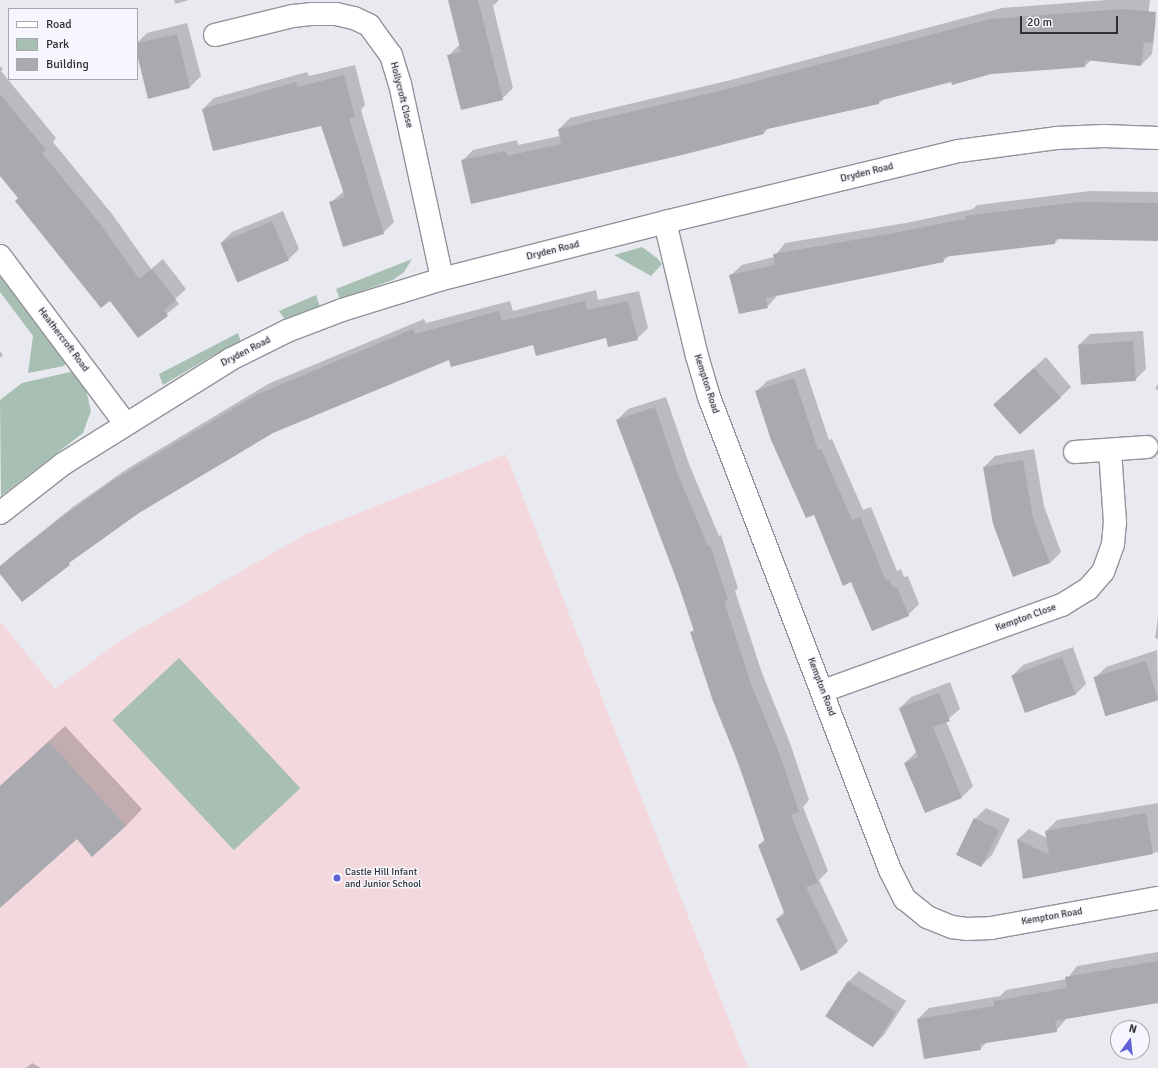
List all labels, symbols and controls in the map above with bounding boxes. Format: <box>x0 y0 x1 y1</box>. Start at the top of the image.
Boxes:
legend <box>8 8 138 80</box>
scale bar <box>1022 8 1120 34</box>
text: 20 m <box>1027 15 1052 30</box>
text: Road <box>46 17 72 32</box>
text: Park <box>46 37 69 52</box>
text: Building <box>46 57 89 72</box>
street label: Hollycroft Close <box>387 61 415 129</box>
street label: Dryden Road <box>839 161 895 185</box>
street label: Dryden Road <box>525 239 581 263</box>
street label: Heathercroft Road <box>35 305 91 375</box>
street label: Dryden Road <box>219 334 273 370</box>
street label: Kempton Road <box>691 353 721 415</box>
street label: Kempton Close <box>994 601 1058 635</box>
street label: Kempton Road <box>804 656 838 718</box>
place label: Castle Hill Infant and Junior School <box>345 866 421 890</box>
marker: Castle Hill Infant and Junior School <box>332 873 342 883</box>
street label: Kempton Road <box>1021 906 1083 928</box>
north arrow <box>1110 1020 1150 1060</box>
text: N <box>1128 1022 1138 1036</box>

